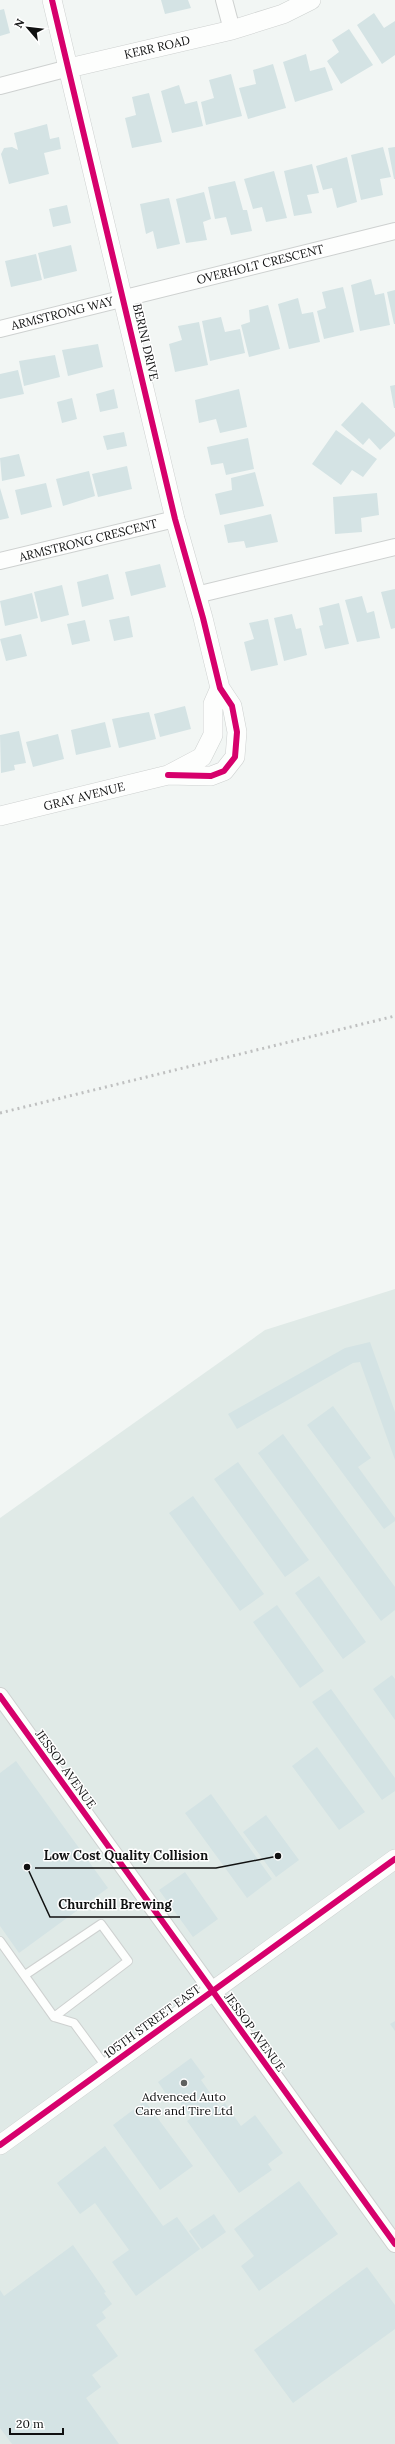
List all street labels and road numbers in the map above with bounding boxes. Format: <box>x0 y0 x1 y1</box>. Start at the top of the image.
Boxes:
street label: KERR ROAD <box>123 32 192 62</box>
street label: OVERHOLT CRESCENT <box>195 241 326 287</box>
street label: ARMSTRONG WAY <box>8 293 115 333</box>
street label: BERINI DRIVE <box>130 302 162 382</box>
street label: ARMSTRONG CRESCENT <box>16 516 159 565</box>
street label: GRAY AVENUE <box>42 779 126 813</box>
street label: JESSOP AVENUE <box>32 1726 100 1811</box>
street label: 105TH STREET EAST <box>101 1981 204 2061</box>
street label: JESSOP AVENUE <box>221 1989 289 2074</box>

